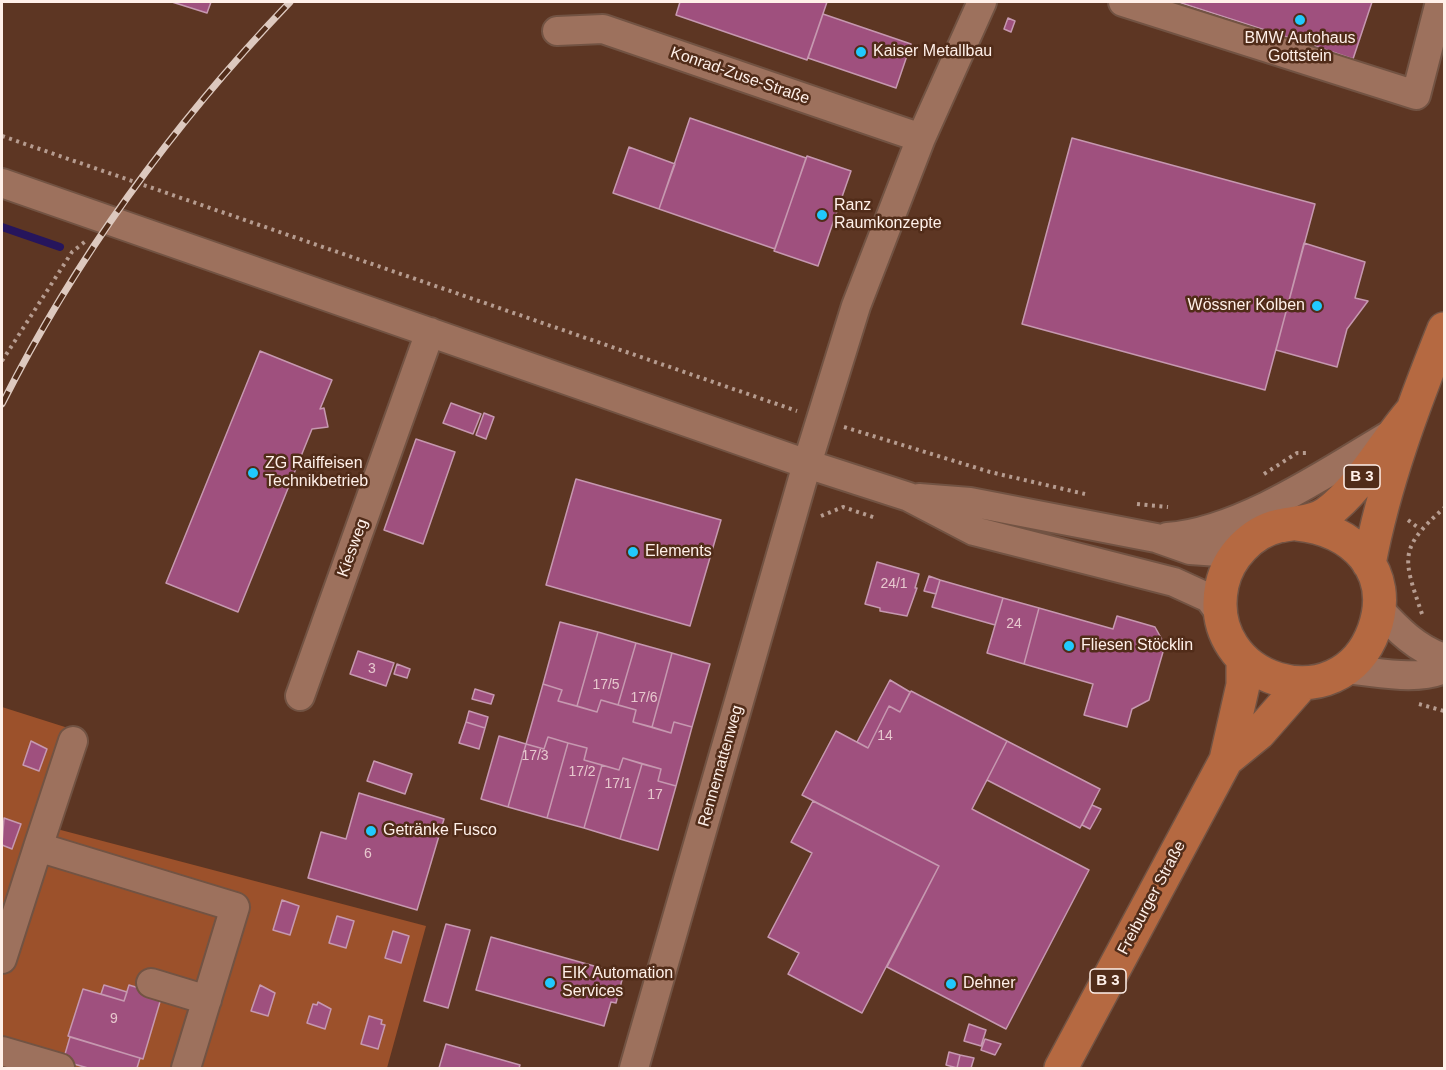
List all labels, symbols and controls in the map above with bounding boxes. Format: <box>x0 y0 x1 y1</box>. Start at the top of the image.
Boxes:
marker: BMW Autohaus Gottstein <box>1293 13 1307 27</box>
place label: BMW Autohaus Gottstein <box>1244 29 1356 67</box>
place label: Kaiser Metallbau <box>873 42 992 62</box>
street label: Konrad-Zuse-Straße <box>668 43 812 109</box>
marker: Kaiser Metallbau <box>854 45 868 59</box>
place label: Ranz Raumkonzepte <box>834 196 942 234</box>
marker: Ranz Raumkonzepte <box>815 208 829 222</box>
place label: Wössner Kolben <box>1188 296 1305 316</box>
marker: Wössner Kolben <box>1310 299 1324 313</box>
place label: ZG Raiffeisen Technikbetrieb <box>265 454 368 492</box>
road number: B 3 <box>1344 465 1380 489</box>
marker: ZG Raiffeisen Technikbetrieb <box>246 466 260 480</box>
street label: Kiesweg <box>334 516 372 580</box>
place label: Elements <box>645 542 712 562</box>
marker: Elements <box>626 545 640 559</box>
house number: 24/1 <box>880 576 908 592</box>
house number: 24 <box>1006 616 1022 632</box>
place label: Fliesen Stöcklin <box>1081 636 1193 656</box>
marker: Fliesen Stöcklin <box>1062 639 1076 653</box>
house number: 3 <box>368 661 376 677</box>
house number: 17/5 <box>592 677 620 693</box>
house number: 17/6 <box>630 690 658 706</box>
street label: Rennemattenweg <box>694 703 748 829</box>
house number: 14 <box>877 728 893 744</box>
house number: 17/3 <box>521 748 549 764</box>
house number: 17/2 <box>568 764 596 780</box>
house number: 17/1 <box>604 776 632 792</box>
house number: 17 <box>647 787 663 803</box>
place label: Getränke Fusco <box>383 821 497 841</box>
marker: Getränke Fusco <box>364 824 378 838</box>
street label: Freiburger Straße <box>1114 838 1190 958</box>
house number: 6 <box>364 846 372 862</box>
place label: EIK Automation Services <box>562 964 673 1002</box>
road number: B 3 <box>1090 969 1126 993</box>
place label: Dehner <box>963 974 1015 994</box>
marker: EIK Automation Services <box>543 976 557 990</box>
marker: Dehner <box>944 977 958 991</box>
house number: 9 <box>110 1011 118 1027</box>

